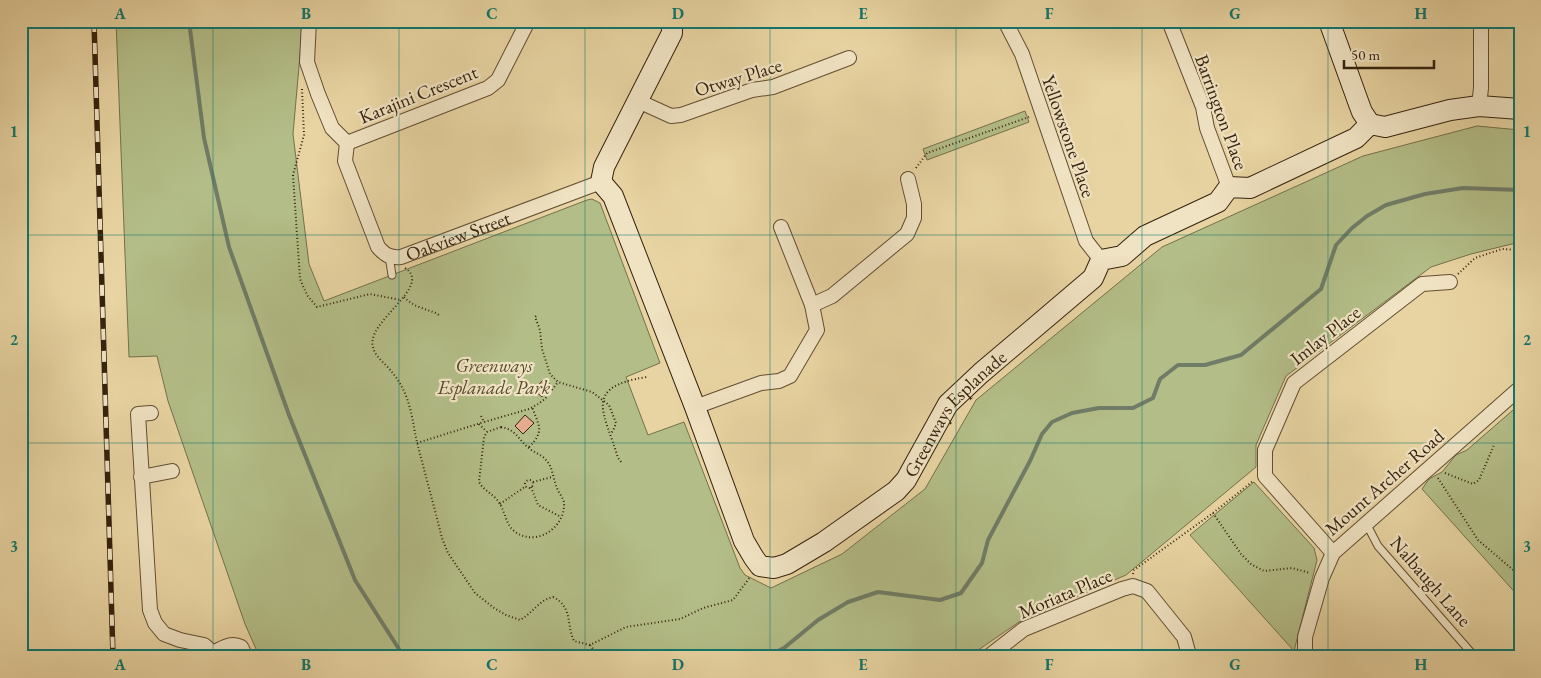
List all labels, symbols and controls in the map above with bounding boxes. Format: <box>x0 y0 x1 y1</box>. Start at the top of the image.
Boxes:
text: A <box>113 3 126 24</box>
text: B <box>301 3 311 24</box>
text: C <box>486 3 498 24</box>
text: D <box>672 3 684 24</box>
text: E <box>858 3 868 24</box>
text: F <box>1045 3 1054 24</box>
text: G <box>1229 3 1241 24</box>
text: H <box>1415 3 1428 24</box>
scale bar <box>1344 38 1434 70</box>
text: 50 m <box>1351 45 1380 64</box>
street label: Barrington Place <box>1189 51 1254 173</box>
street label: Otway Place <box>691 52 785 103</box>
street label: Karajini Crescent <box>355 59 481 130</box>
street label: Yellowstone Place <box>1036 72 1101 201</box>
text: 1 <box>10 121 18 142</box>
text: 1 <box>1523 121 1531 142</box>
street label: Oakview Street <box>402 205 514 267</box>
street label: Imlay Place <box>1285 300 1366 371</box>
text: 2 <box>10 329 19 350</box>
text: 2 <box>1523 329 1532 350</box>
street label: Greenways Esplanade <box>898 345 1012 482</box>
park label: Greenways Esplanade Park <box>437 353 551 400</box>
street label: Mount Archer Road <box>1319 423 1450 541</box>
street label: Nalbaugh Lane <box>1384 531 1477 632</box>
text: 3 <box>10 536 18 557</box>
text: 3 <box>1523 536 1531 557</box>
street label: Moriata Place <box>1015 563 1116 624</box>
text: A <box>113 654 126 675</box>
text: B <box>301 654 311 675</box>
text: C <box>486 654 498 675</box>
text: D <box>672 654 684 675</box>
text: E <box>858 654 868 675</box>
text: F <box>1045 654 1054 675</box>
text: G <box>1229 654 1241 675</box>
text: H <box>1415 654 1428 675</box>

